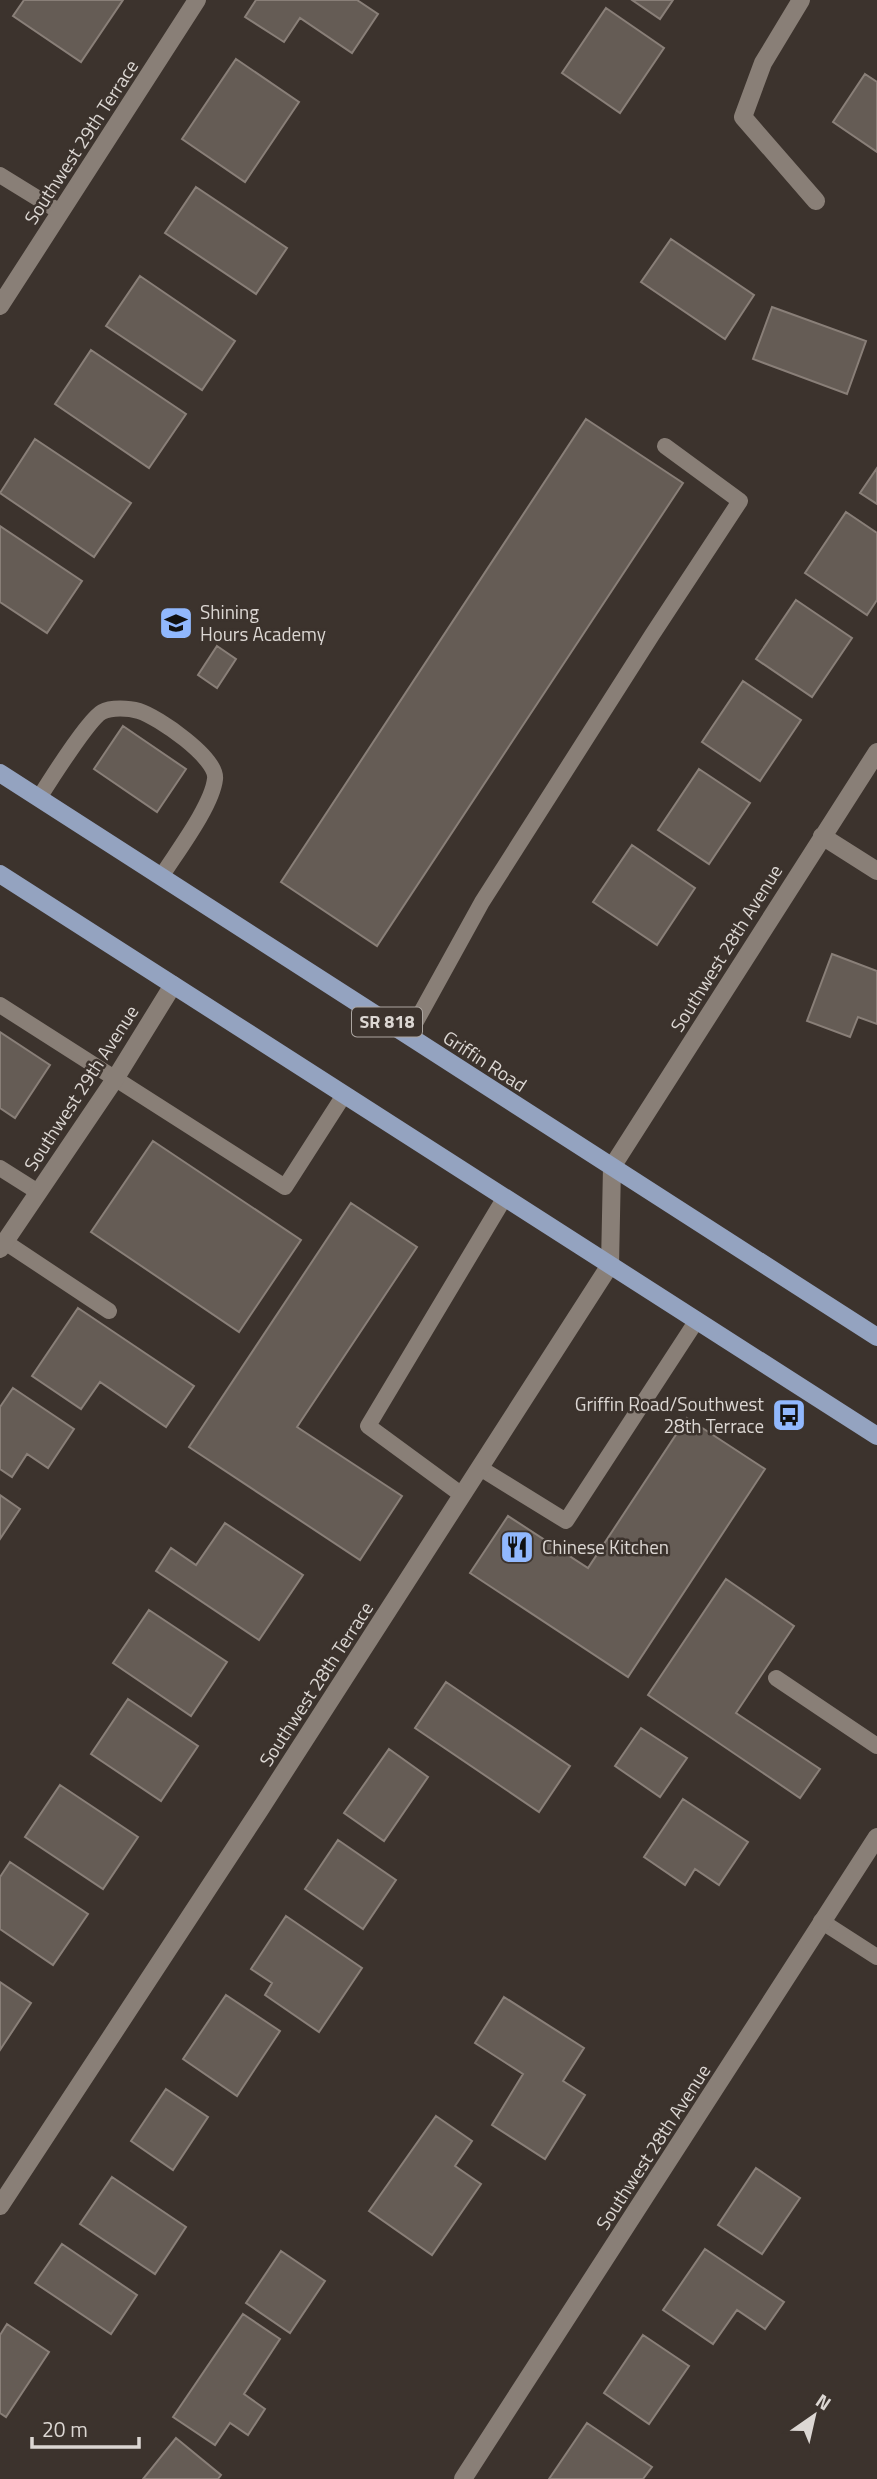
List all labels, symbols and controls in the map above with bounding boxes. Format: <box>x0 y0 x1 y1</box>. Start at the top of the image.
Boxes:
street label: Southwest 29th Terrace <box>16 54 145 230</box>
place label: Shining Hours Academy <box>200 597 326 648</box>
school or university icon: Shining Hours Academy <box>157 604 195 642</box>
street label: Southwest 28th Avenue <box>662 858 789 1037</box>
street label: Southwest 29th Avenue <box>16 999 145 1176</box>
road number: SR 818 <box>352 1007 422 1036</box>
street label: Griffin Road <box>438 1023 533 1099</box>
place label: Griffin Road/Southwest 28th Terrace <box>575 1389 764 1440</box>
bus stop icon: Griffin Road/Southwest 28th Terrace <box>770 1396 808 1434</box>
restaurant icon: Chinese Kitchen <box>498 1528 536 1566</box>
place label: Chinese Kitchen <box>542 1532 669 1561</box>
street label: Southwest 28th Terrace <box>251 1596 380 1772</box>
street label: Southwest 28th Avenue <box>588 2058 717 2235</box>
north arrow <box>779 2381 849 2451</box>
text: N <box>810 2386 837 2417</box>
scale bar <box>32 2406 138 2450</box>
text: 20 m <box>42 2413 88 2445</box>

